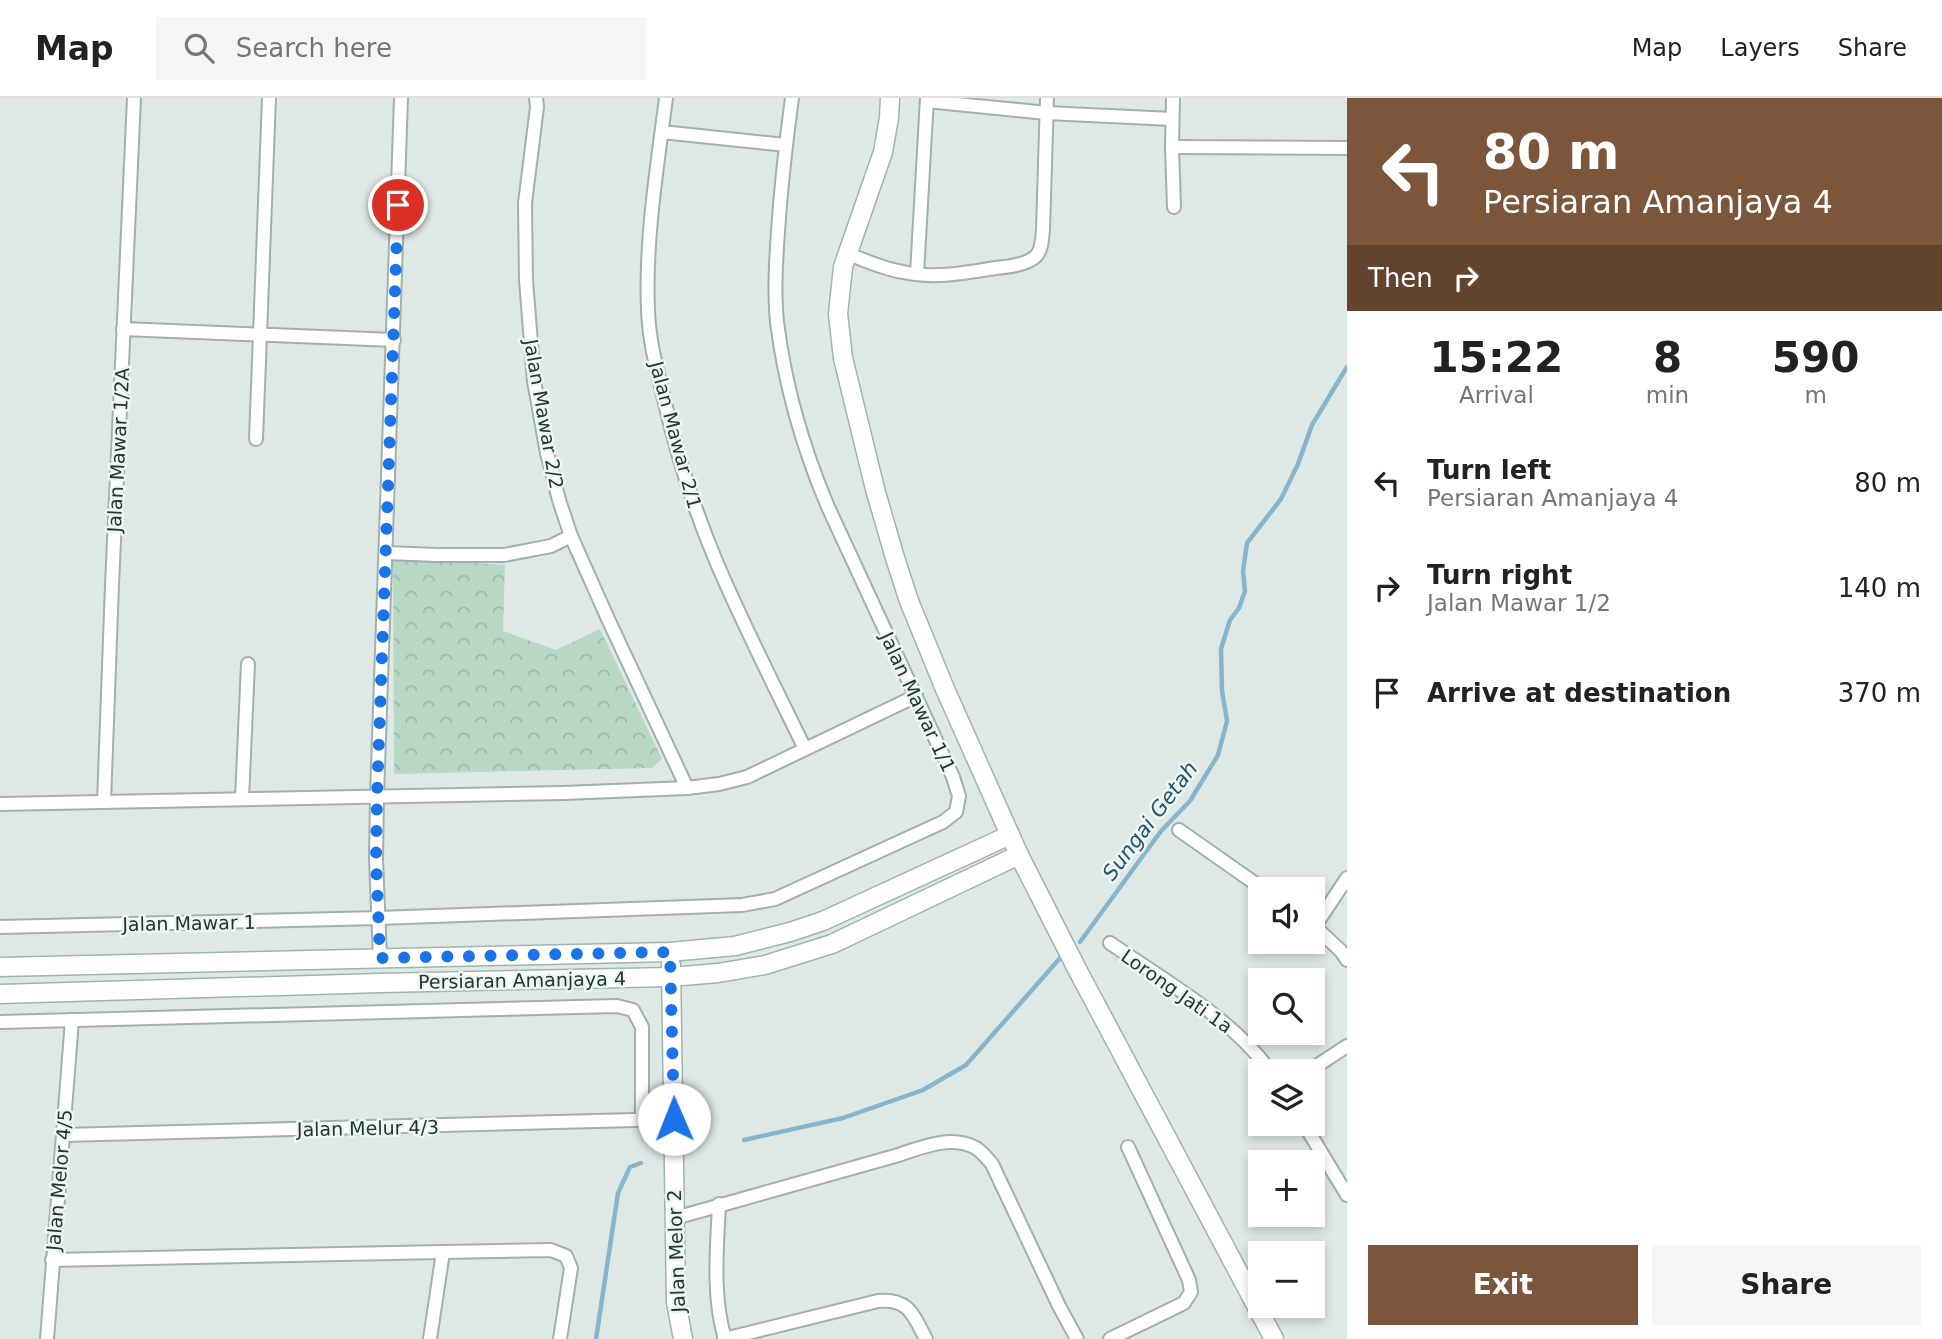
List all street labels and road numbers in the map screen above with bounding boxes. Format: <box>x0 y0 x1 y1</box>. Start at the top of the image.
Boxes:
street label: Jalan Mawar 2/2 <box>520 336 568 491</box>
street label: Jalan Mawar 2/1 <box>645 358 706 511</box>
street label: Jalan Mawar 1/2A <box>103 367 133 534</box>
street label: Jalan Mawar 1/1 <box>876 628 960 775</box>
street label: Jalan Mawar 1 <box>121 911 256 935</box>
street label: Lorong Jati 1a <box>1117 944 1237 1038</box>
street label: Persiaran Amanjaya 4 <box>418 967 626 993</box>
street label: Jalan Melor 4/5 <box>42 1108 76 1253</box>
street label: Jalan Melur 4/3 <box>296 1116 439 1140</box>
street label: Jalan Melor 2 <box>663 1189 689 1314</box>

